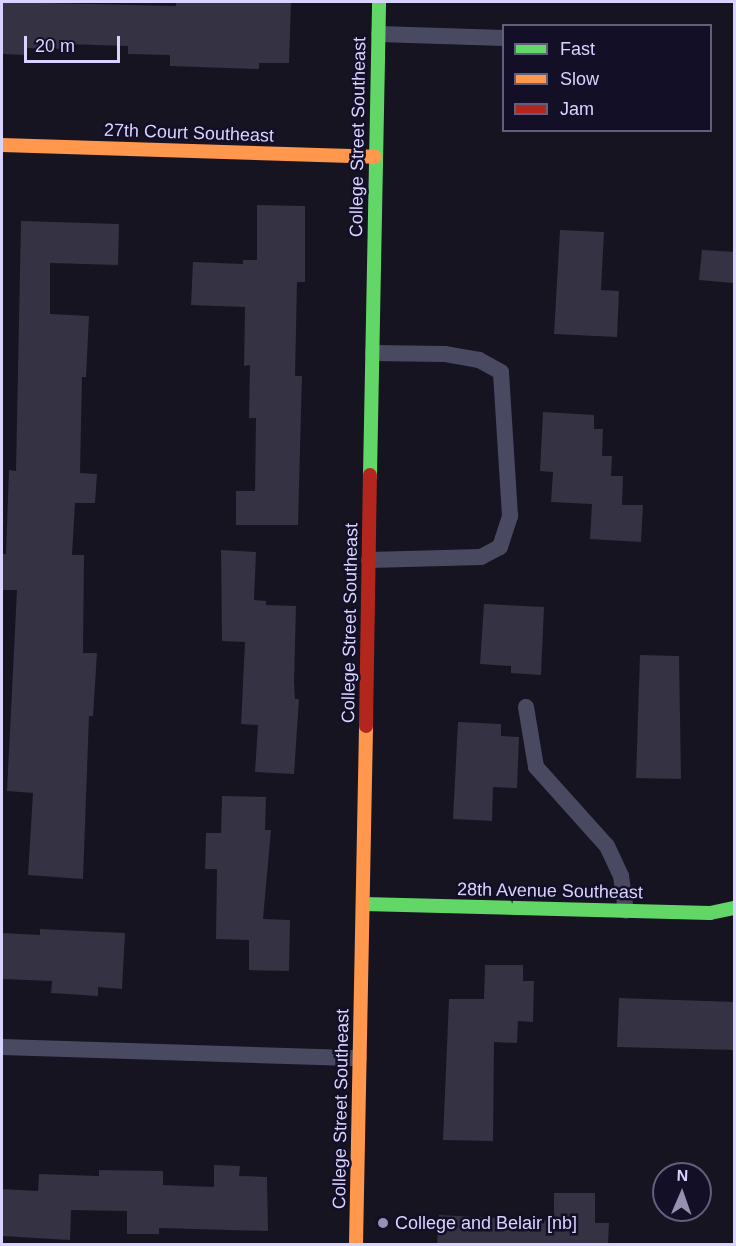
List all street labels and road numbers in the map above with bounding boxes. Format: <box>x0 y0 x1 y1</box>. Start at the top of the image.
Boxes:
street label: College Street Southeast <box>345 37 371 237</box>
street label: 27th Court Southeast <box>104 119 274 147</box>
street label: College Street Southeast <box>337 523 363 723</box>
street label: 28th Avenue Southeast <box>456 879 644 903</box>
street label: College Street Southeast <box>328 1009 354 1209</box>

